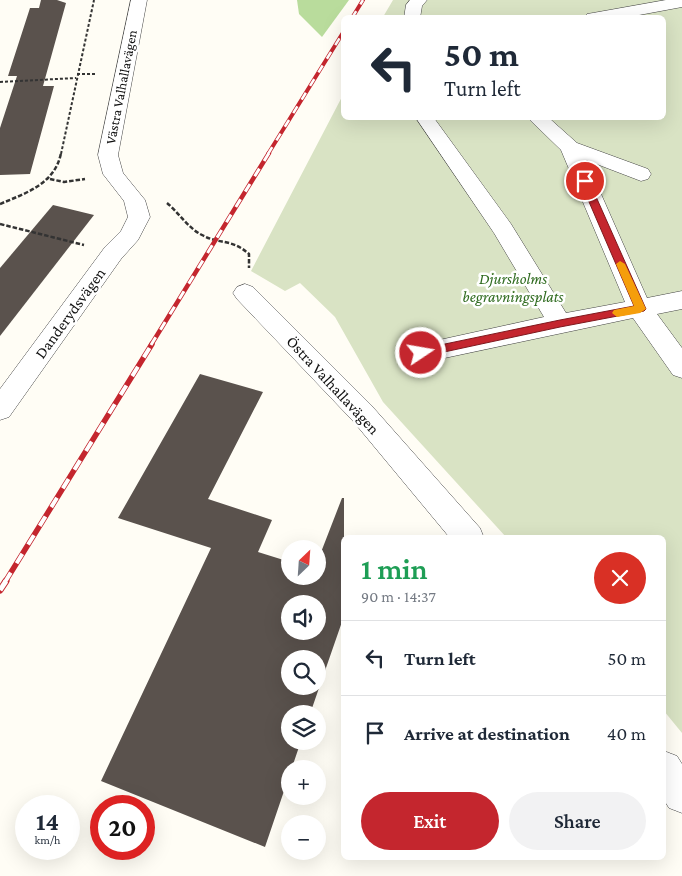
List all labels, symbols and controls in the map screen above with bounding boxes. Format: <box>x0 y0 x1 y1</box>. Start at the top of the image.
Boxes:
street label: Västra Valhallavägen <box>102 28 140 146</box>
icon: left <box>361 35 426 100</box>
text: 50 m <box>444 35 519 74</box>
text: Turn left <box>444 76 521 101</box>
pin <box>564 160 606 202</box>
icon: arrive <box>571 167 599 195</box>
street label: Danderydsvägen <box>31 264 110 362</box>
park label: Djursholms begravningsplats <box>463 270 564 306</box>
position arrow <box>394 326 446 378</box>
street label: Östra Valhallavägen <box>282 332 383 439</box>
north arrow <box>281 540 326 585</box>
map controls <box>281 540 326 860</box>
text: 1 min <box>361 552 428 585</box>
button: close <box>594 552 646 604</box>
text: 90 m · 14:37 <box>361 588 436 605</box>
button: sound <box>281 595 326 640</box>
icon: left <box>361 644 389 672</box>
text: Turn left <box>404 648 476 669</box>
text: 50 m <box>607 648 646 669</box>
button: search <box>281 650 326 695</box>
button: layers <box>281 705 326 750</box>
icon: arrive <box>361 719 389 747</box>
text: Arrive at destination <box>404 723 570 744</box>
text: 40 m <box>607 723 646 744</box>
button: + <box>281 760 326 805</box>
button: Exit <box>361 792 499 850</box>
button: Share <box>509 792 646 850</box>
speed limit sign: 20 <box>90 795 155 860</box>
text: 14 <box>36 808 59 835</box>
button: − <box>281 815 326 860</box>
text: km/h <box>35 833 60 847</box>

